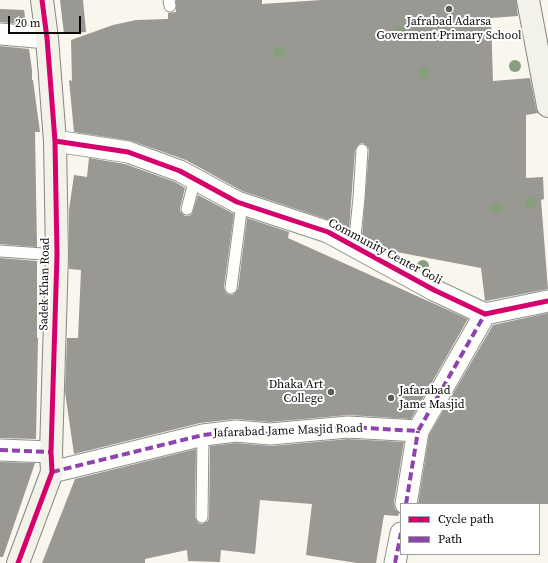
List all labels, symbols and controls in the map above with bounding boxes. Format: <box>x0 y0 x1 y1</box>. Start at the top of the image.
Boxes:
marker: Jafrabad Adarsa Goverment Primary School <box>444 4 454 14</box>
scale bar <box>10 8 83 34</box>
text: 20 m <box>15 15 41 31</box>
place label: Jafrabad Adarsa Goverment Primary School <box>377 15 521 43</box>
street label: Community Center Goli <box>326 216 444 288</box>
street label: Sadek Khan Road <box>37 237 53 331</box>
place label: Dhaka Art College <box>269 378 323 406</box>
place label: Jafarabad Jame Masjid <box>399 384 465 412</box>
marker: Dhaka Art College <box>326 387 336 397</box>
marker: Jafarabad Jame Masjid <box>386 393 396 403</box>
street label: Jafarabad Jame Masjid Road <box>213 421 363 441</box>
legend <box>400 503 540 555</box>
text: Cycle path <box>438 511 494 527</box>
text: Path <box>438 531 462 547</box>

